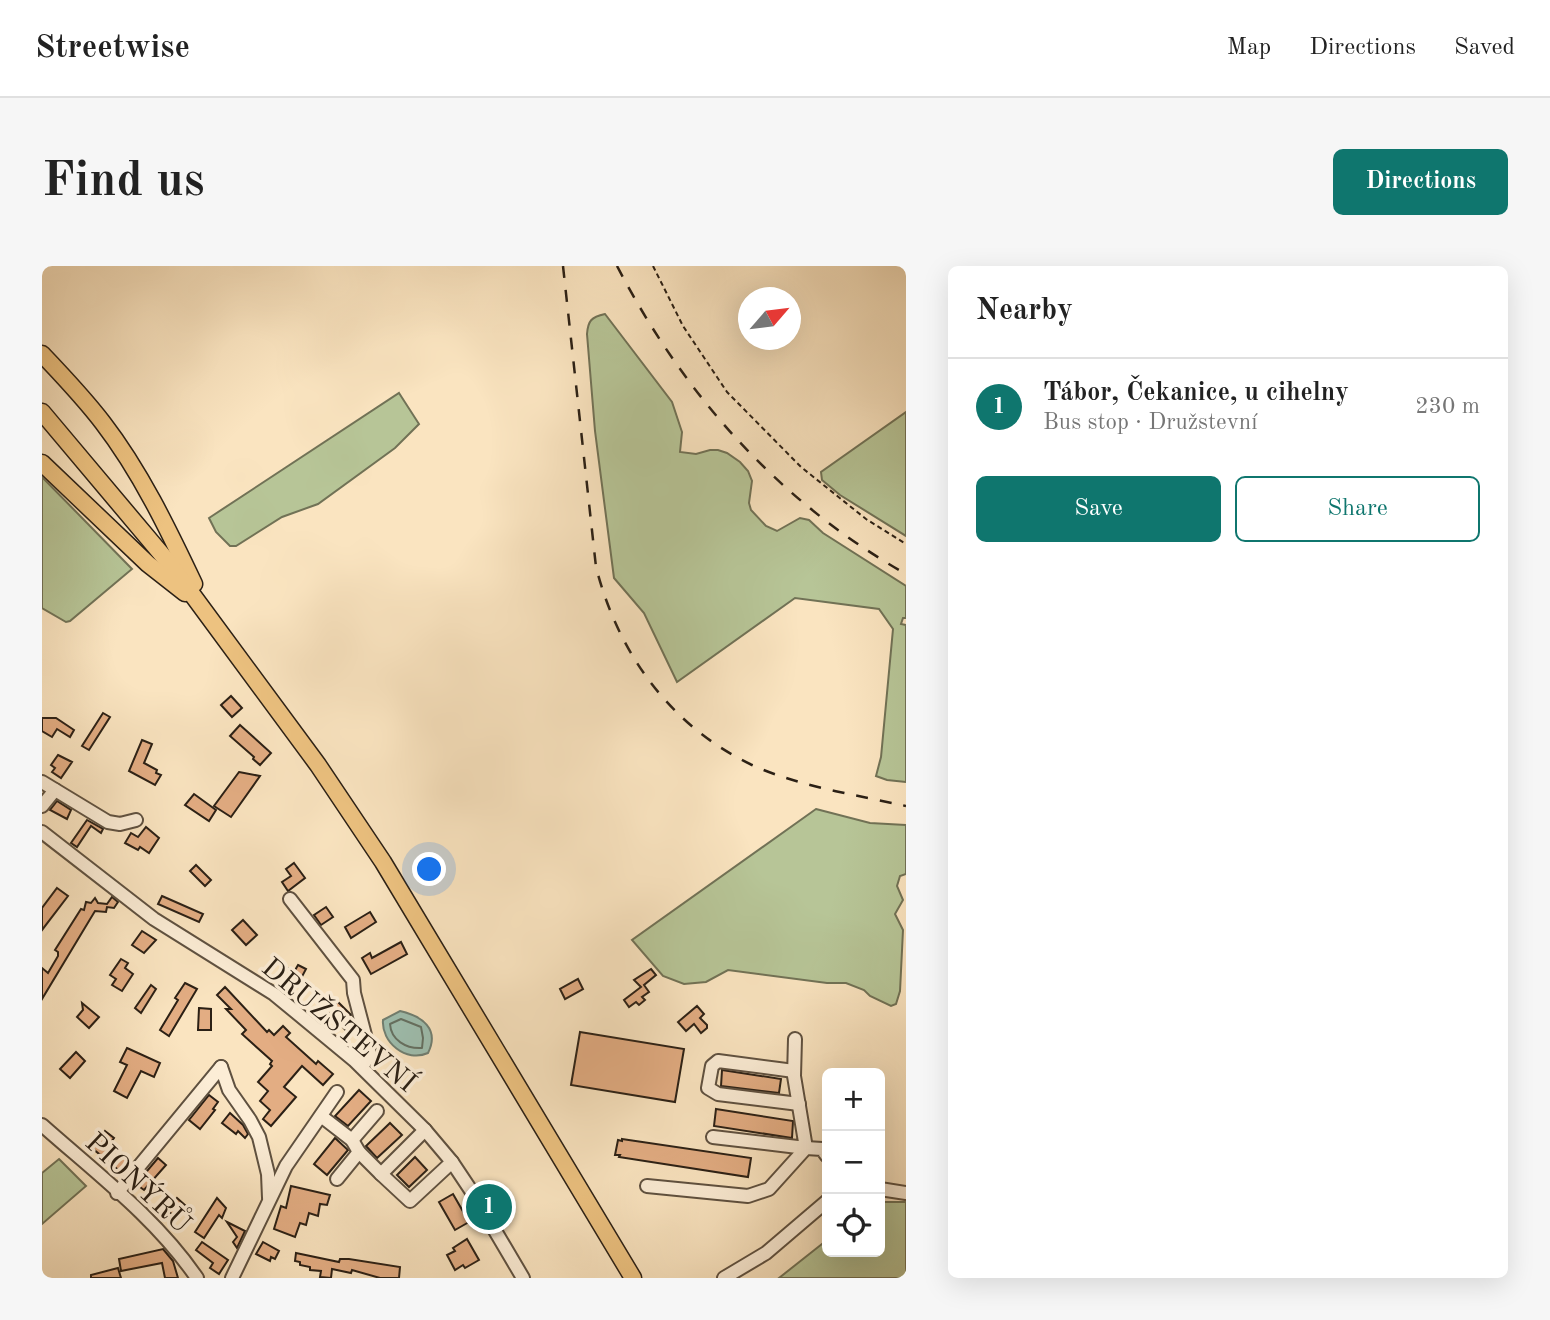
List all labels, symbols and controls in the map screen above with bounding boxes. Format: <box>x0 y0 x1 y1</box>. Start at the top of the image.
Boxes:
text: Streetwise <box>35 32 190 65</box>
text: Map <box>1227 36 1271 60</box>
text: Directions <box>1309 36 1416 60</box>
text: Saved <box>1454 36 1515 60</box>
button: Directions <box>1333 149 1508 215</box>
text: Find us <box>42 158 205 207</box>
north arrow <box>738 287 801 350</box>
text: Nearby <box>976 296 1073 326</box>
text: Tábor, Čekanice, u cihelny <box>1043 380 1349 406</box>
text: 1 <box>992 395 1006 418</box>
text: 230 m <box>1415 395 1480 418</box>
text: Bus stop · Družstevní <box>1043 411 1257 434</box>
button: Save <box>976 476 1221 542</box>
button: Share <box>1235 476 1480 542</box>
your location <box>412 852 446 886</box>
street label: DRUŽSTEVNÍ <box>256 950 424 1099</box>
map controls <box>822 1068 885 1257</box>
button: + <box>822 1068 885 1131</box>
street label: PIONÝRŮ <box>79 1125 198 1240</box>
button: − <box>822 1131 885 1194</box>
pin: 1 <box>466 1181 512 1233</box>
button: locate <box>822 1194 885 1257</box>

